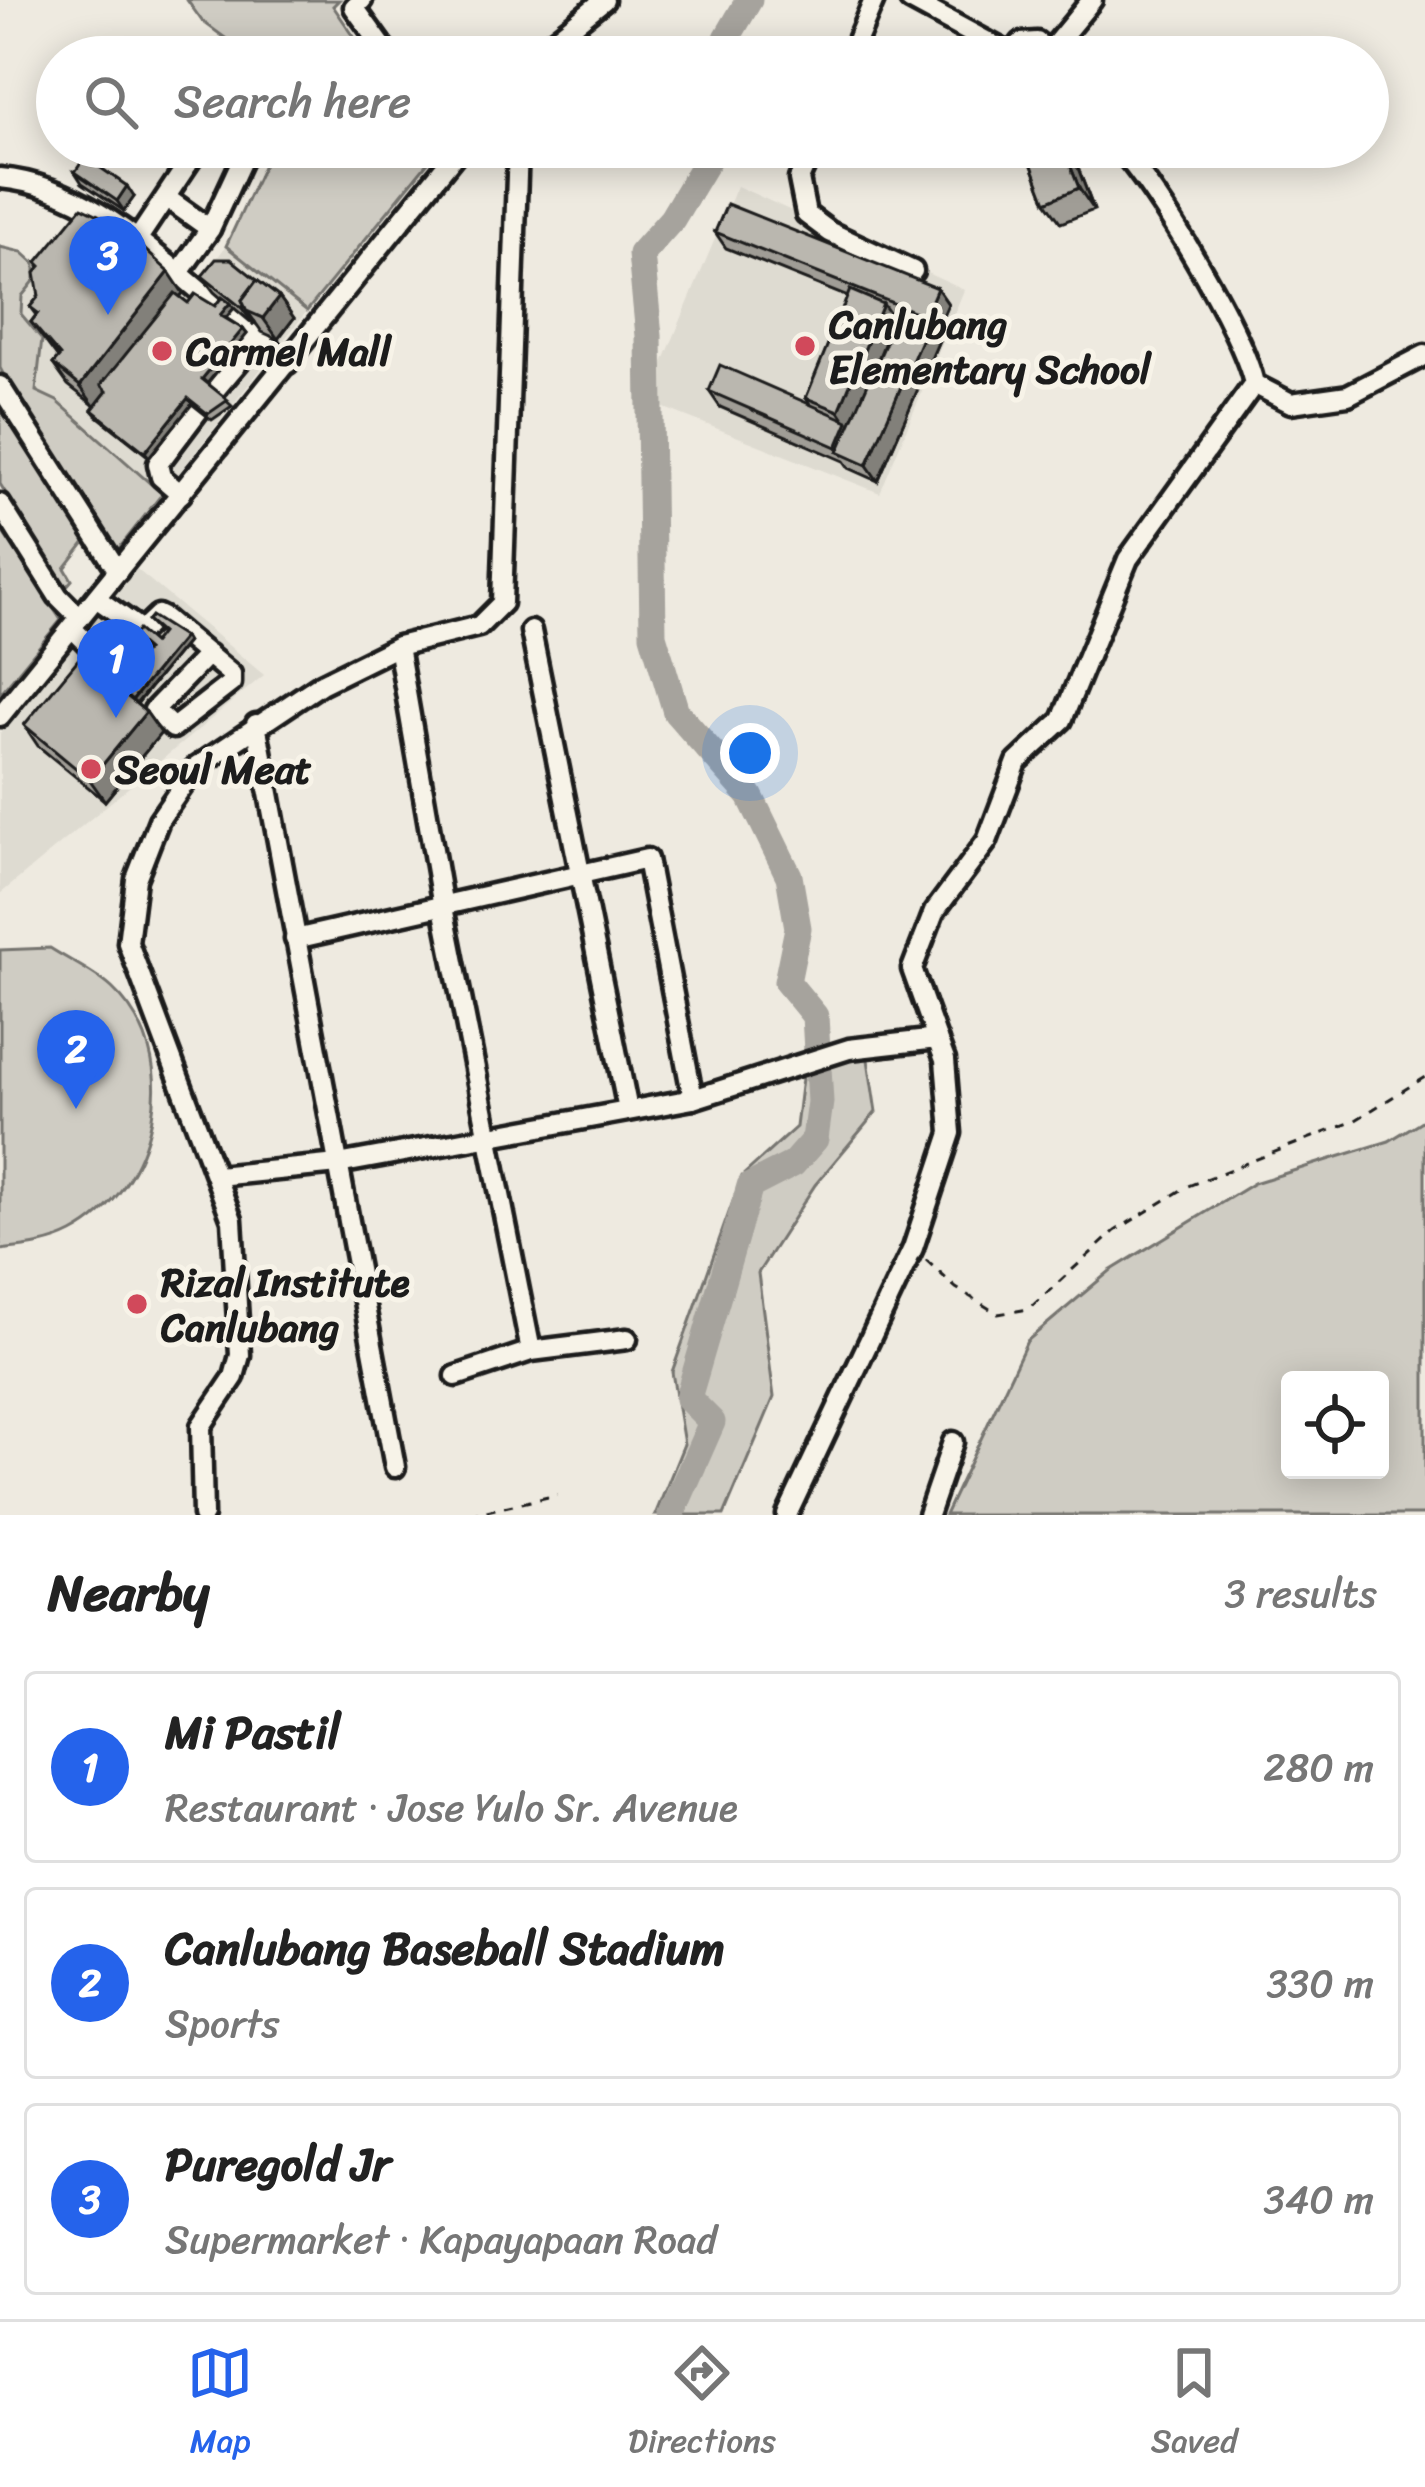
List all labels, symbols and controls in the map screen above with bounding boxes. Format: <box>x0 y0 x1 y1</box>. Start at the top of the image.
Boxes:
search box <box>36 36 1389 168</box>
text: Search here <box>174 62 411 142</box>
icon: search <box>78 69 144 135</box>
pin: 3 <box>69 216 147 315</box>
place label: Canlubang Elementary School <box>828 290 1153 404</box>
place label: Carmel Mall <box>185 317 393 386</box>
marker: Canlubang Elementary School <box>792 333 818 359</box>
marker: Carmel Mall <box>149 338 175 364</box>
pin: 1 <box>77 619 155 718</box>
your location <box>720 723 780 783</box>
place label: Seoul Meat <box>114 735 312 804</box>
marker: Seoul Meat <box>78 756 104 782</box>
pin: 2 <box>37 1010 115 1109</box>
place label: Rizal Institute Canlubang <box>160 1248 410 1362</box>
marker: Rizal Institute Canlubang <box>124 1291 150 1317</box>
map controls <box>1281 1371 1389 1479</box>
button: locate <box>1281 1371 1389 1479</box>
text: Nearby <box>48 1548 209 1638</box>
text: 3 results <box>1224 1559 1377 1628</box>
text: Mi Pastil <box>165 1693 340 1773</box>
text: 1 <box>82 1733 98 1802</box>
text: 280 m <box>1263 1733 1374 1802</box>
text: Restaurant · Jose Yulo Sr. Avenue <box>165 1773 738 1842</box>
text: Canlubang Baseball Stadium <box>165 1909 725 1989</box>
text: 2 <box>79 1949 101 2018</box>
text: 330 m <box>1266 1949 1374 2018</box>
text: Sports <box>165 1989 280 2058</box>
text: Puregold Jr <box>165 2125 391 2205</box>
text: 3 <box>79 2165 101 2234</box>
text: 340 m <box>1263 2165 1374 2234</box>
text: Supermarket · Kapayapaan Road <box>165 2205 717 2274</box>
tab: Map <box>187 2340 253 2470</box>
tab: Directions <box>628 2340 776 2470</box>
tab: Saved <box>1151 2340 1238 2470</box>

